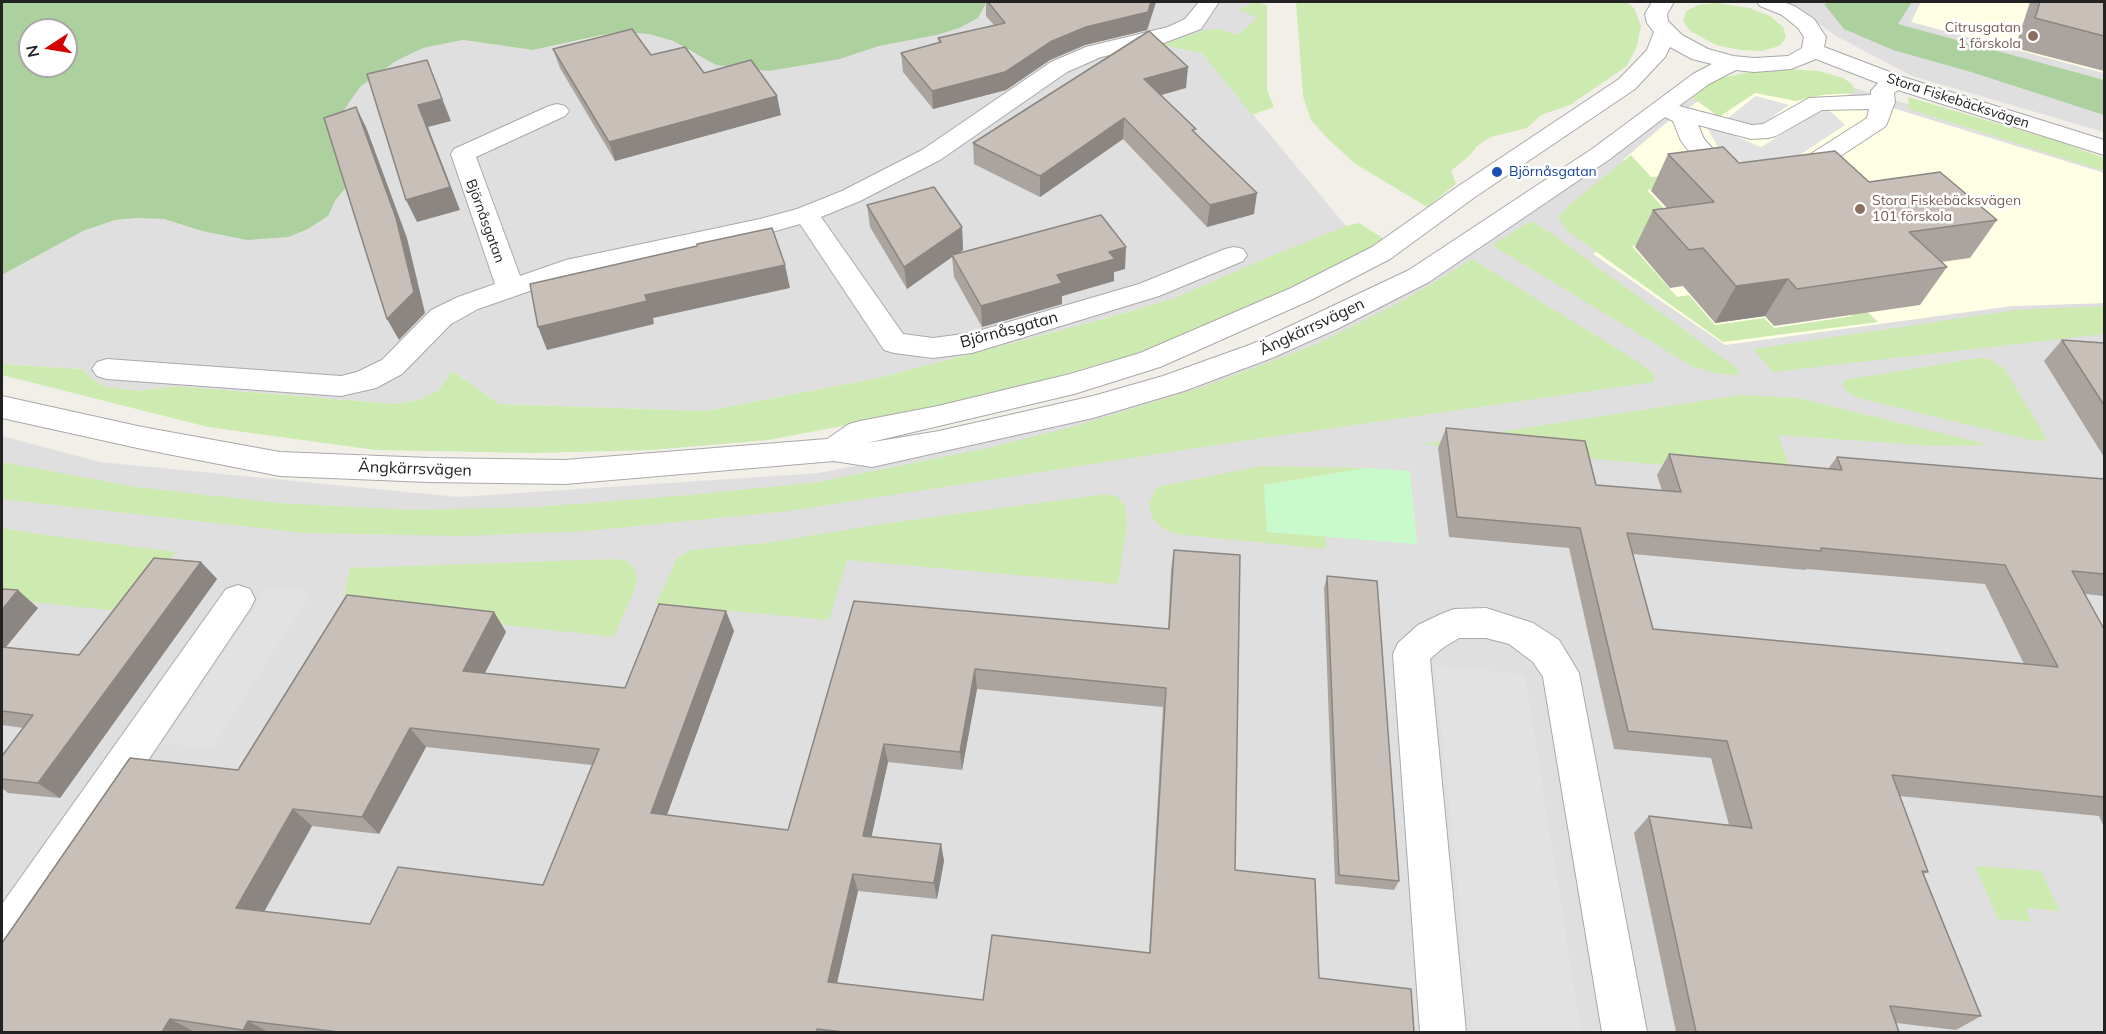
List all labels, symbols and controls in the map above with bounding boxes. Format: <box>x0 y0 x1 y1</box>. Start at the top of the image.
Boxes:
north arrow <box>18 18 78 78</box>
place label: Citrusgatan 1 förskola <box>1945 20 2021 52</box>
marker: Citrusgatan 1 förskola <box>2026 29 2040 43</box>
text: N <box>21 43 43 59</box>
street label: Stora Fiskebäcksvägen <box>1885 70 2031 132</box>
place label: Björnåsgatan <box>1509 164 1597 180</box>
marker: Björnåsgatan <box>1490 165 1504 179</box>
street label: Björnåsgatan <box>462 177 508 265</box>
place label: Stora Fiskebäcksvägen 101 förskola <box>1872 193 2021 226</box>
marker: Stora Fiskebäcksvägen 101 förskola <box>1853 202 1867 216</box>
street label: Ängkärrsvägen <box>1256 294 1368 360</box>
street label: Björnåsgatan <box>958 308 1060 352</box>
street label: Ängkärrsvägen <box>358 457 472 481</box>

